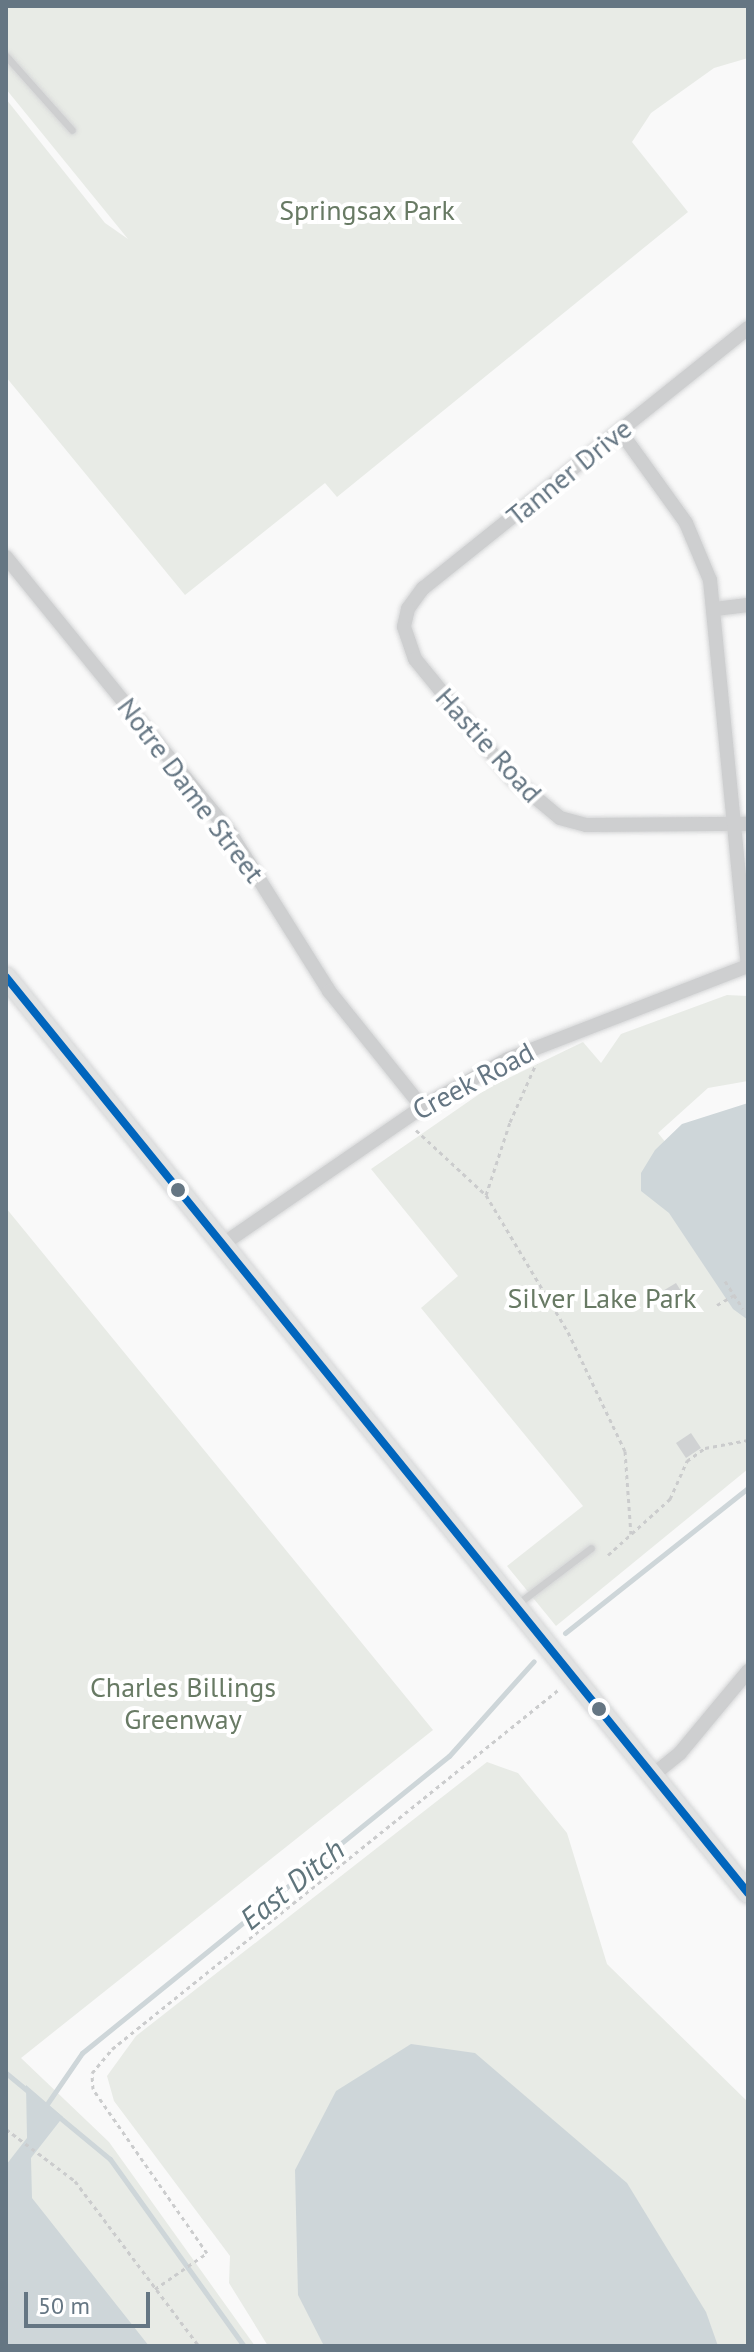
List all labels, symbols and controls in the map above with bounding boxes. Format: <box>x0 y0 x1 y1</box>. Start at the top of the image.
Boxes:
park label: Springsax Park <box>279 193 455 227</box>
street label: Tanner Drive <box>500 411 638 533</box>
street label: Hastie Road <box>429 681 549 809</box>
street label: Notre Dame Street <box>111 691 271 889</box>
street label: Creek Road <box>406 1035 540 1127</box>
unlabelled marker <box>170 1182 186 1198</box>
park label: Silver Lake Park <box>507 1281 697 1315</box>
park label: Charles Billings Greenway <box>90 1670 276 1736</box>
unlabelled marker <box>591 1701 607 1717</box>
water label: East Ditch <box>233 1831 351 1937</box>
scale bar <box>28 2276 154 2326</box>
text: 50 m <box>38 2290 90 2321</box>

